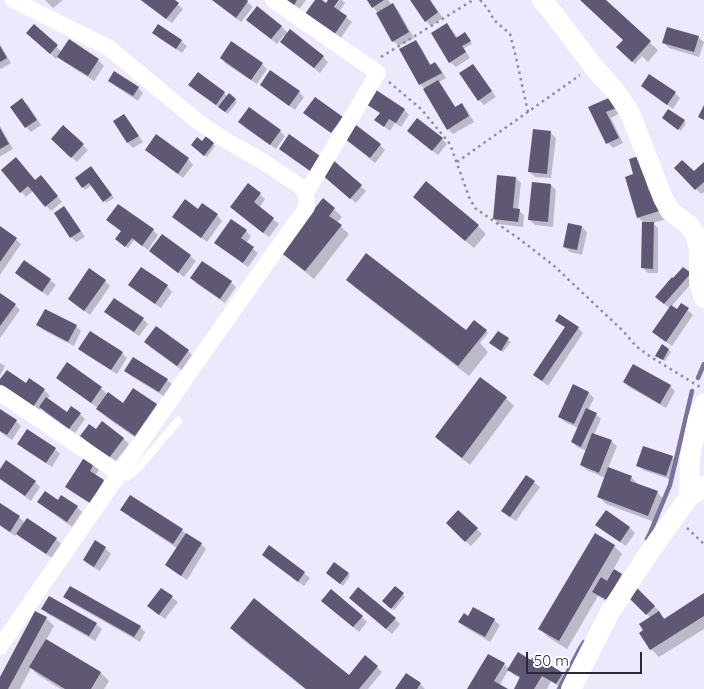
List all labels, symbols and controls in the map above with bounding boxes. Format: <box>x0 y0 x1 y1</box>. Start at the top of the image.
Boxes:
scale bar <box>529 642 645 674</box>
text: 50 m <box>534 651 569 670</box>

